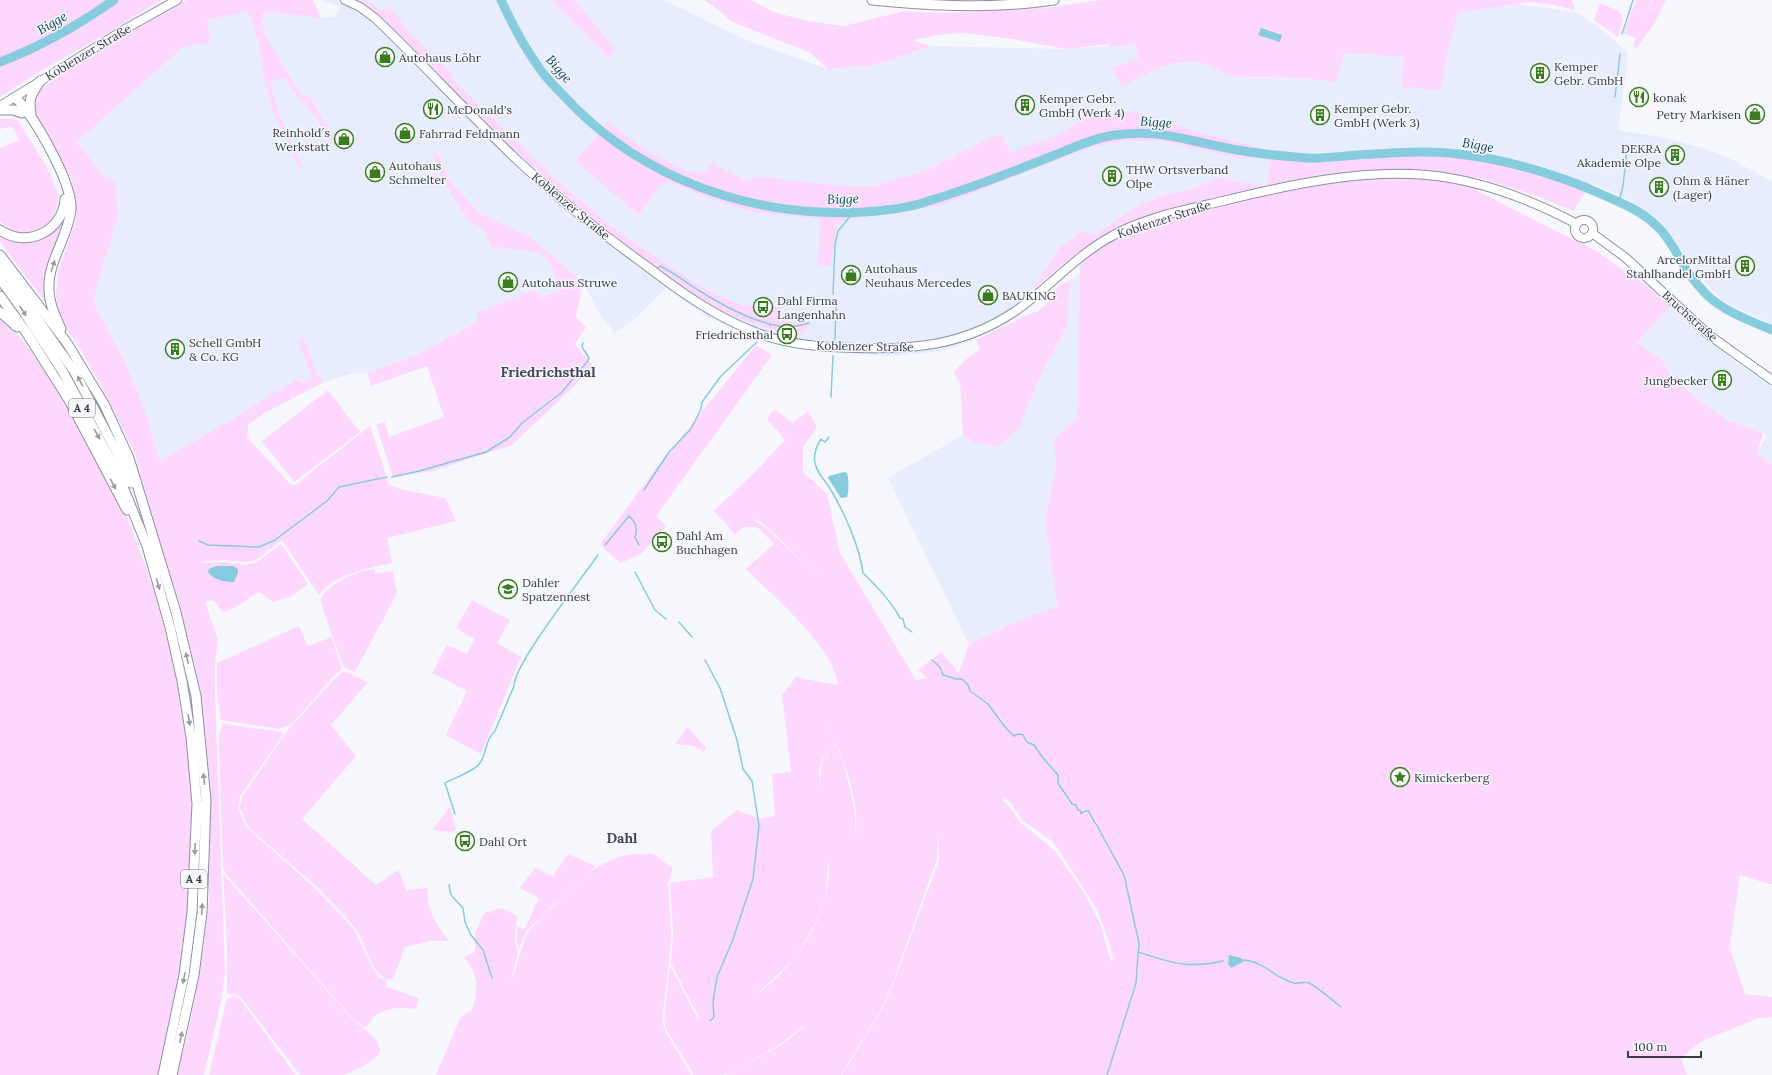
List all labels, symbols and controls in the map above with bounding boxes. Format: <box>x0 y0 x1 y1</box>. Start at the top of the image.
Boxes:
water label: Bigge <box>34 8 70 38</box>
street label: Koblenzer Straße <box>42 20 134 84</box>
shop icon: Autohaus Löhr <box>374 46 396 68</box>
place label: Autohaus Löhr <box>398 50 482 65</box>
water label: Bigge <box>542 51 576 87</box>
place label: Kemper Gebr. GmbH <box>1554 59 1623 88</box>
building icon: Kemper Gebr. GmbH <box>1529 62 1551 84</box>
restaurant icon: konak <box>1628 86 1650 108</box>
place label: konak <box>1653 90 1687 105</box>
place label: Kemper Gebr. GmbH (Werk 4) <box>1039 91 1125 121</box>
building icon: Kemper Gebr. GmbH (Werk 4) <box>1014 94 1036 116</box>
restaurant icon: McDonald's <box>422 98 444 120</box>
place label: Kemper Gebr. GmbH (Werk 3) <box>1334 101 1420 131</box>
place label: McDonald's <box>447 102 512 117</box>
shop icon: Petry Markisen <box>1744 103 1766 125</box>
building icon: Kemper Gebr. GmbH (Werk 3) <box>1309 104 1331 126</box>
place label: Petry Markisen <box>1656 107 1741 122</box>
water label: Bigge <box>1139 112 1173 132</box>
shop icon: Fahrrad Feldmann <box>394 122 416 144</box>
place label: Reinhold´s Werkstatt <box>272 125 330 154</box>
place label: Fahrrad Feldmann <box>419 126 520 141</box>
shop icon: Reinhold´s Werkstatt <box>333 128 355 150</box>
water label: Bigge <box>1461 134 1495 156</box>
place label: DEKRA Akademie Olpe <box>1576 141 1661 170</box>
building icon: DEKRA Akademie Olpe <box>1664 144 1686 166</box>
place label: Autohaus Schmelter <box>388 158 447 187</box>
shop icon: Autohaus Schmelter <box>364 161 386 183</box>
place label: THW Ortsverband Olpe <box>1126 162 1228 191</box>
building icon: THW Ortsverband Olpe <box>1101 165 1123 187</box>
street label: Koblenzer Straße <box>529 169 613 243</box>
place label: Ohm & Häner (Lager) <box>1673 173 1750 203</box>
building icon: Ohm & Häner (Lager) <box>1648 176 1670 198</box>
water label: Bigge <box>827 190 859 208</box>
street label: Koblenzer Straße <box>1115 197 1213 241</box>
place label: ArcelorMittal Stahlhandel GmbH <box>1626 252 1731 281</box>
building icon: ArcelorMittal Stahlhandel GmbH <box>1734 255 1756 277</box>
one-way arrow <box>50 260 56 272</box>
place label: Autohaus Neuhaus Mercedes <box>864 261 972 290</box>
shop icon: Autohaus Neuhaus Mercedes <box>840 264 862 286</box>
shop icon: Autohaus Struwe <box>497 271 519 293</box>
place label: Autohaus Struwe <box>521 275 618 290</box>
shop icon: BAUKING <box>977 284 999 306</box>
street label: Bruchstraße <box>1659 287 1721 345</box>
place label: BAUKING <box>1002 288 1056 303</box>
place label: Dahl Firma Langenhahn <box>777 293 846 322</box>
bus stop icon: Dahl Firma Langenhahn <box>752 296 774 318</box>
one-way arrow <box>19 305 27 316</box>
bus stop icon: Friedrichsthal <box>776 323 798 345</box>
place label: Friedrichsthal <box>695 327 773 342</box>
place label: Schell GmbH & Co. KG <box>189 335 261 364</box>
building icon: Schell GmbH & Co. KG <box>164 338 186 360</box>
street label: Koblenzer Straße <box>816 338 914 354</box>
district label: Friedrichsthal <box>500 363 596 381</box>
building icon: Jungbecker <box>1711 369 1733 391</box>
place label: Jungbecker <box>1643 373 1709 388</box>
one-way arrow <box>76 376 83 387</box>
road number: A 4 <box>69 399 95 417</box>
one-way arrow <box>93 428 100 440</box>
one-way arrow <box>110 478 116 490</box>
place label: Dahl Am Buchhagen <box>676 528 738 557</box>
bus stop icon: Dahl Am Buchhagen <box>651 531 673 553</box>
place label: Dahler Spatzennest <box>522 575 591 604</box>
one-way arrow <box>155 578 161 590</box>
school or university icon: Dahler Spatzennest <box>497 578 519 600</box>
one-way arrow <box>184 652 190 664</box>
one-way arrow <box>186 713 192 726</box>
place icon: Kimickerberg <box>1389 766 1411 788</box>
place label: Kimickerberg <box>1414 770 1490 785</box>
one-way arrow <box>201 773 208 785</box>
district label: Dahl <box>607 829 638 847</box>
bus stop icon: Dahl Ort <box>454 830 476 852</box>
place label: Dahl Ort <box>479 834 527 849</box>
one-way arrow <box>192 843 198 856</box>
road number: A 4 <box>181 870 207 888</box>
one-way arrow <box>199 903 206 915</box>
one-way arrow <box>180 972 186 985</box>
one-way arrow <box>178 1031 184 1043</box>
scale bar <box>1628 1033 1701 1059</box>
text: 100 m <box>1634 1039 1667 1054</box>

